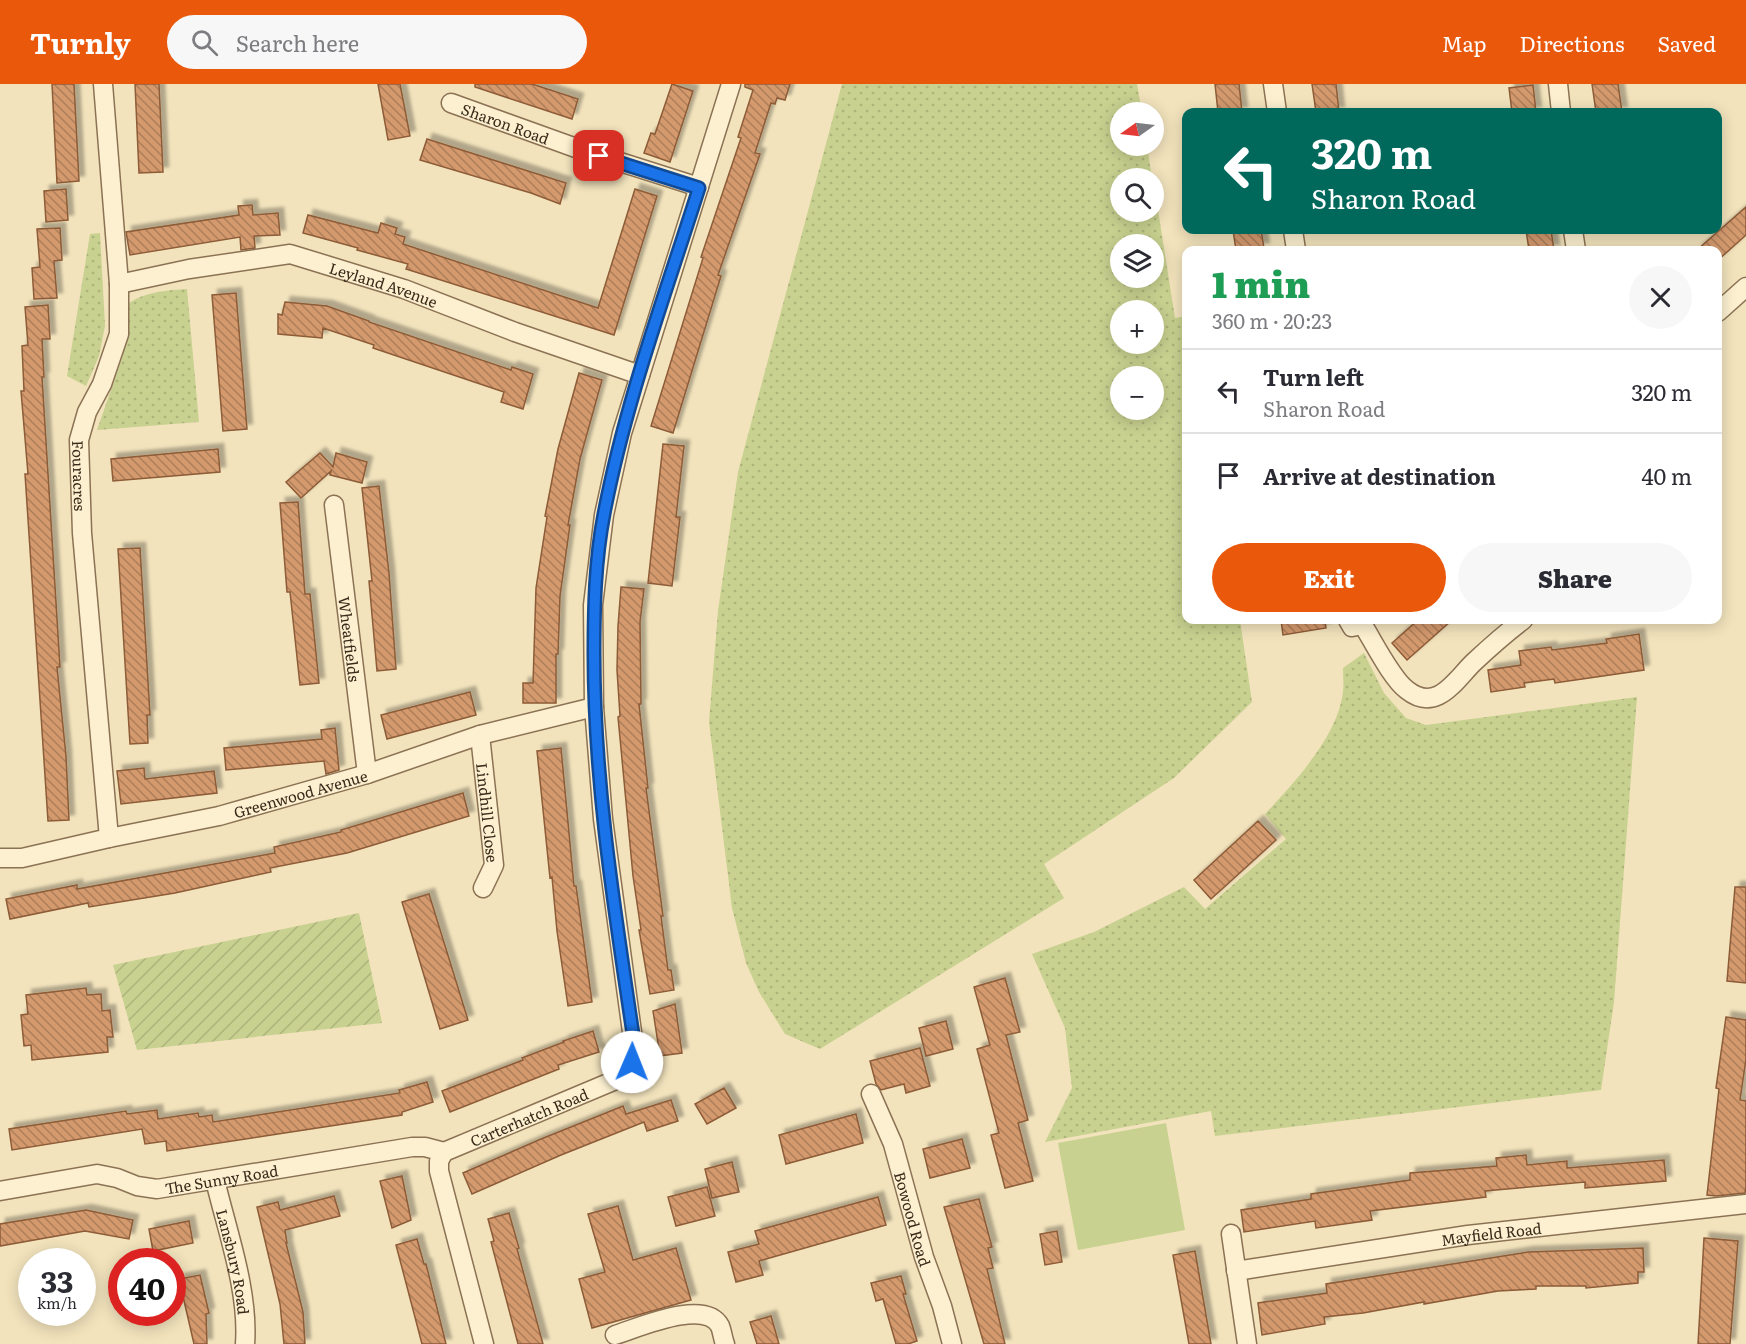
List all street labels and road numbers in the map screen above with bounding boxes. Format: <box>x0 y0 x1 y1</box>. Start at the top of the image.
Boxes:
street label: Sharon Road <box>458 96 553 149</box>
street label: Leyland Avenue <box>327 255 442 313</box>
street label: Fouracres <box>68 440 93 512</box>
street label: Wheatfields <box>334 595 367 683</box>
street label: Lindhill Close <box>472 762 505 864</box>
street label: Greenwood Avenue <box>231 763 370 823</box>
street label: Carterhatch Road <box>466 1081 591 1151</box>
street label: The Sunny Road <box>163 1158 280 1199</box>
street label: Bowood Road <box>889 1169 938 1269</box>
street label: Lansbury Road <box>211 1206 256 1315</box>
street label: Mayfield Road <box>1439 1215 1543 1251</box>

